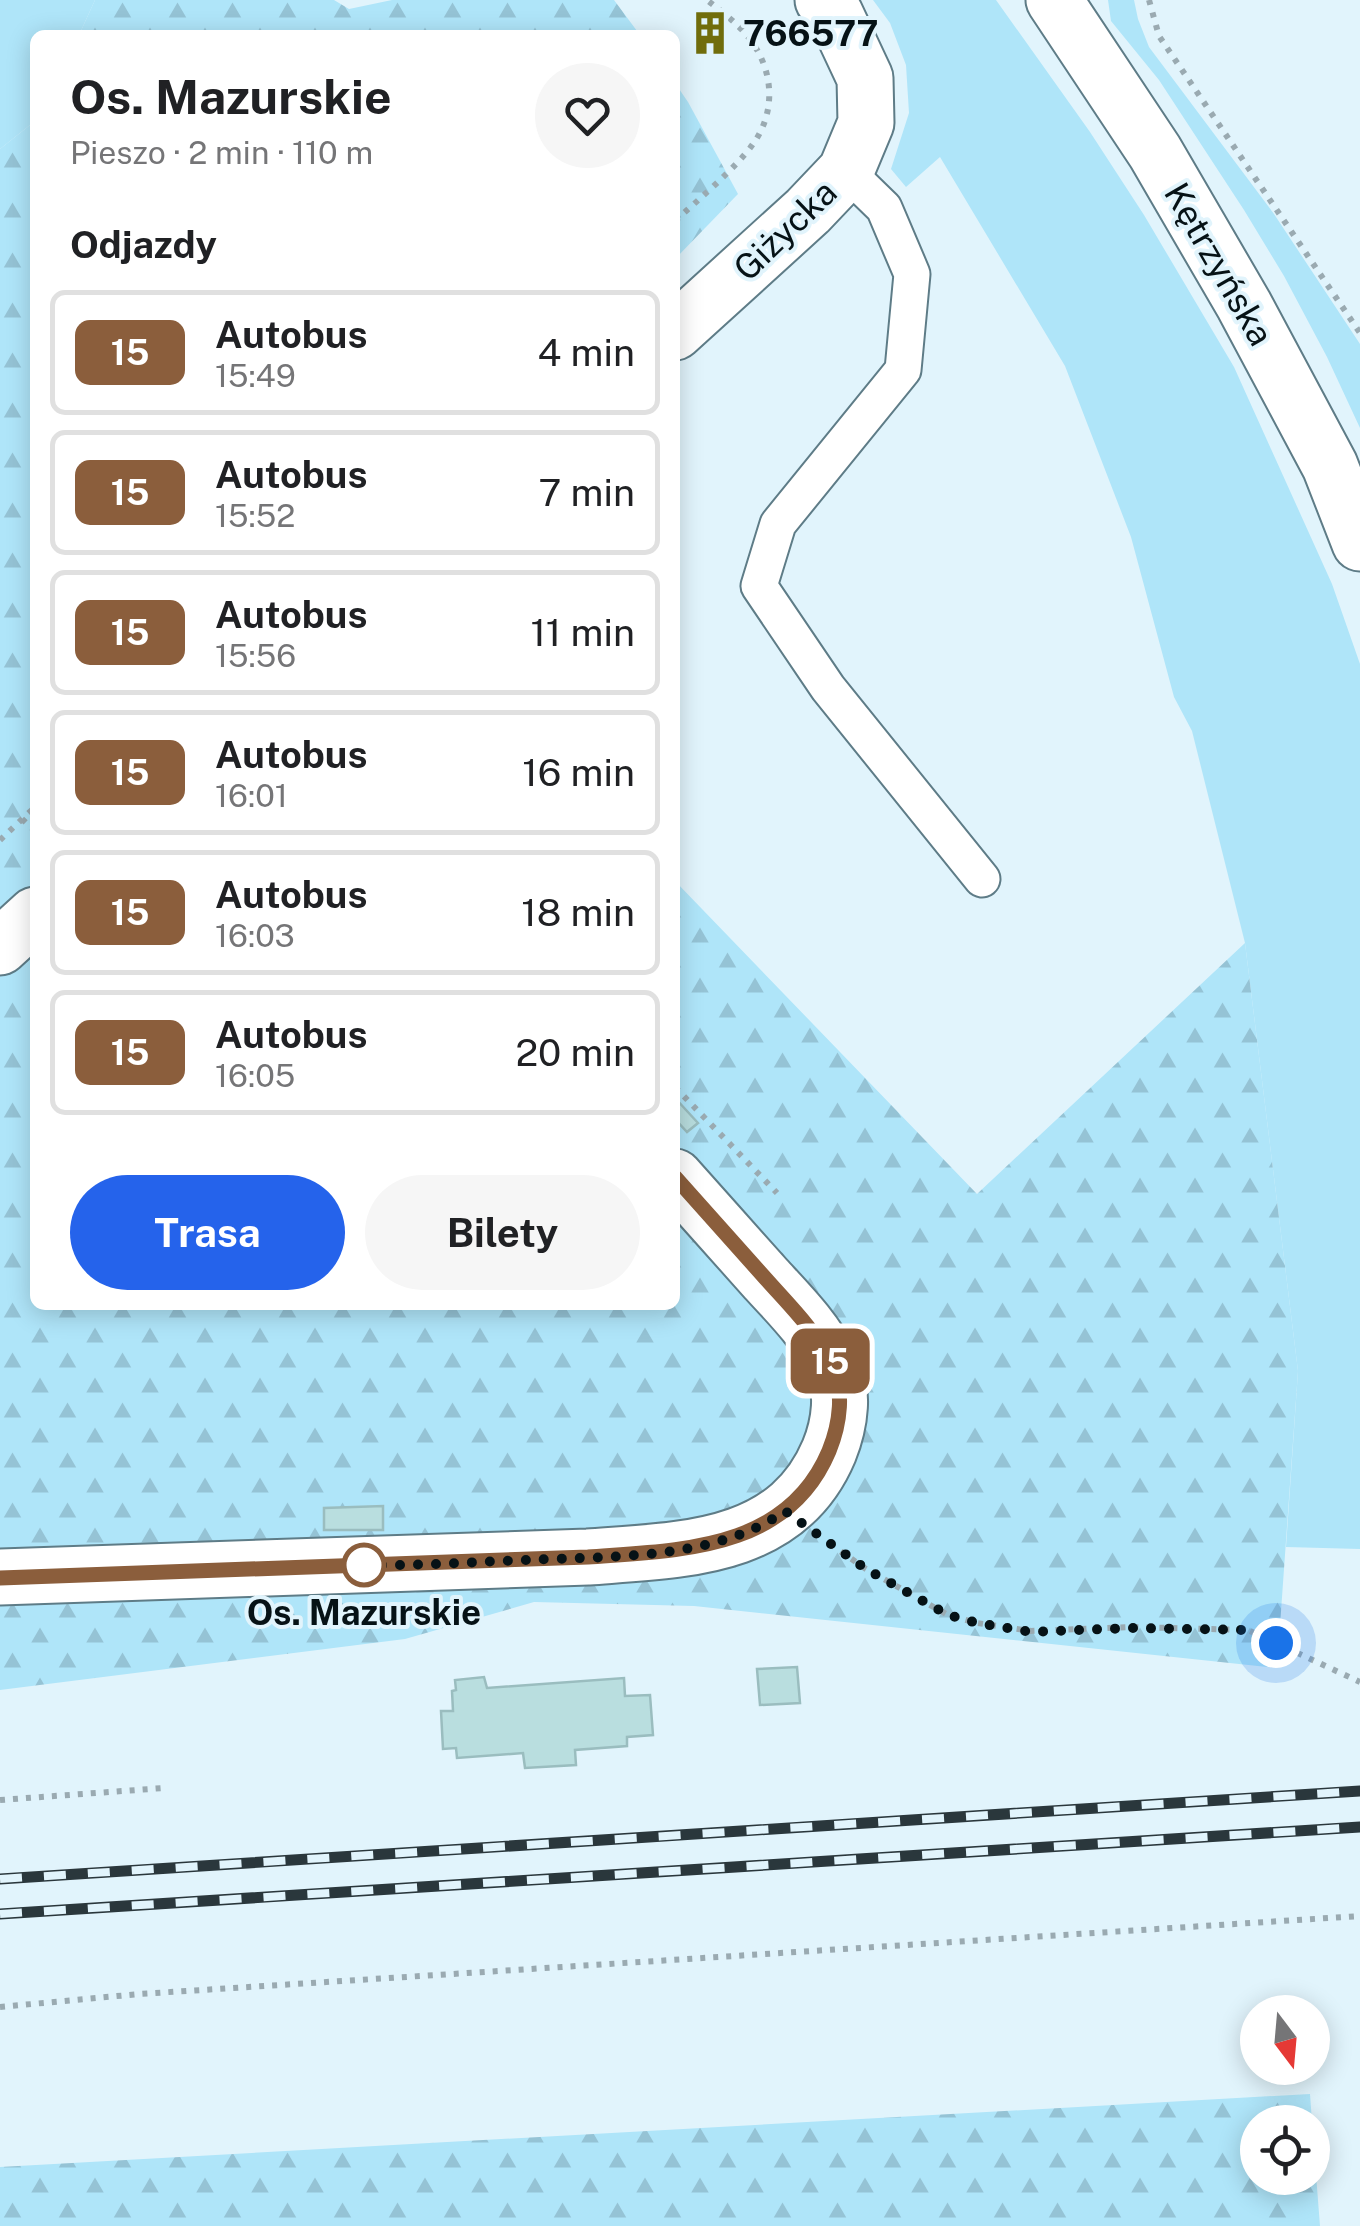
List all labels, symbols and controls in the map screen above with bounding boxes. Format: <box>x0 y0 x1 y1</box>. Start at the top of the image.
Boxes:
building icon: 766577 <box>686 9 734 57</box>
place label: 766577 <box>743 13 878 54</box>
button: heart <box>535 63 640 168</box>
text: Os. Mazurskie <box>70 68 392 125</box>
text: Pieszo · 2 min · 110 m <box>70 134 373 171</box>
street label: Giżycka <box>725 171 845 289</box>
street label: Kętrzyńska <box>1156 175 1282 353</box>
text: Odjazdy <box>70 222 217 267</box>
text: Autobus <box>215 312 367 357</box>
text: 4 min <box>537 330 635 375</box>
text: 15 <box>111 332 149 373</box>
text: 15:49 <box>215 357 296 394</box>
text: Autobus <box>215 452 367 497</box>
text: 7 min <box>538 470 635 515</box>
text: 15 <box>111 472 149 513</box>
text: 15:52 <box>215 497 295 534</box>
text: Autobus <box>215 592 367 637</box>
text: 11 min <box>530 610 635 655</box>
text: 15 <box>111 612 149 653</box>
text: 15:56 <box>215 637 296 674</box>
text: Autobus <box>215 732 367 777</box>
text: 16 min <box>522 750 635 795</box>
text: 15 <box>111 752 149 793</box>
text: 16:01 <box>215 777 288 814</box>
text: Autobus <box>215 872 367 917</box>
text: 18 min <box>521 890 635 935</box>
text: 15 <box>111 892 149 933</box>
text: 16:03 <box>215 917 295 954</box>
text: Autobus <box>215 1012 367 1057</box>
text: 20 min <box>515 1030 635 1075</box>
text: 15 <box>111 1032 149 1073</box>
text: 16:05 <box>215 1057 295 1094</box>
button: Trasa <box>70 1175 345 1290</box>
button: Bilety <box>365 1175 640 1290</box>
line badge: 15 <box>785 1328 875 1394</box>
text: 15 <box>811 1341 849 1382</box>
marker: Os. Mazurskie <box>343 1544 385 1586</box>
place label: Os. Mazurskie <box>247 1592 481 1633</box>
your location <box>1251 1618 1301 1668</box>
north arrow <box>1240 1995 1330 2085</box>
map controls <box>1240 1995 1330 2195</box>
button: locate <box>1240 2105 1330 2195</box>

